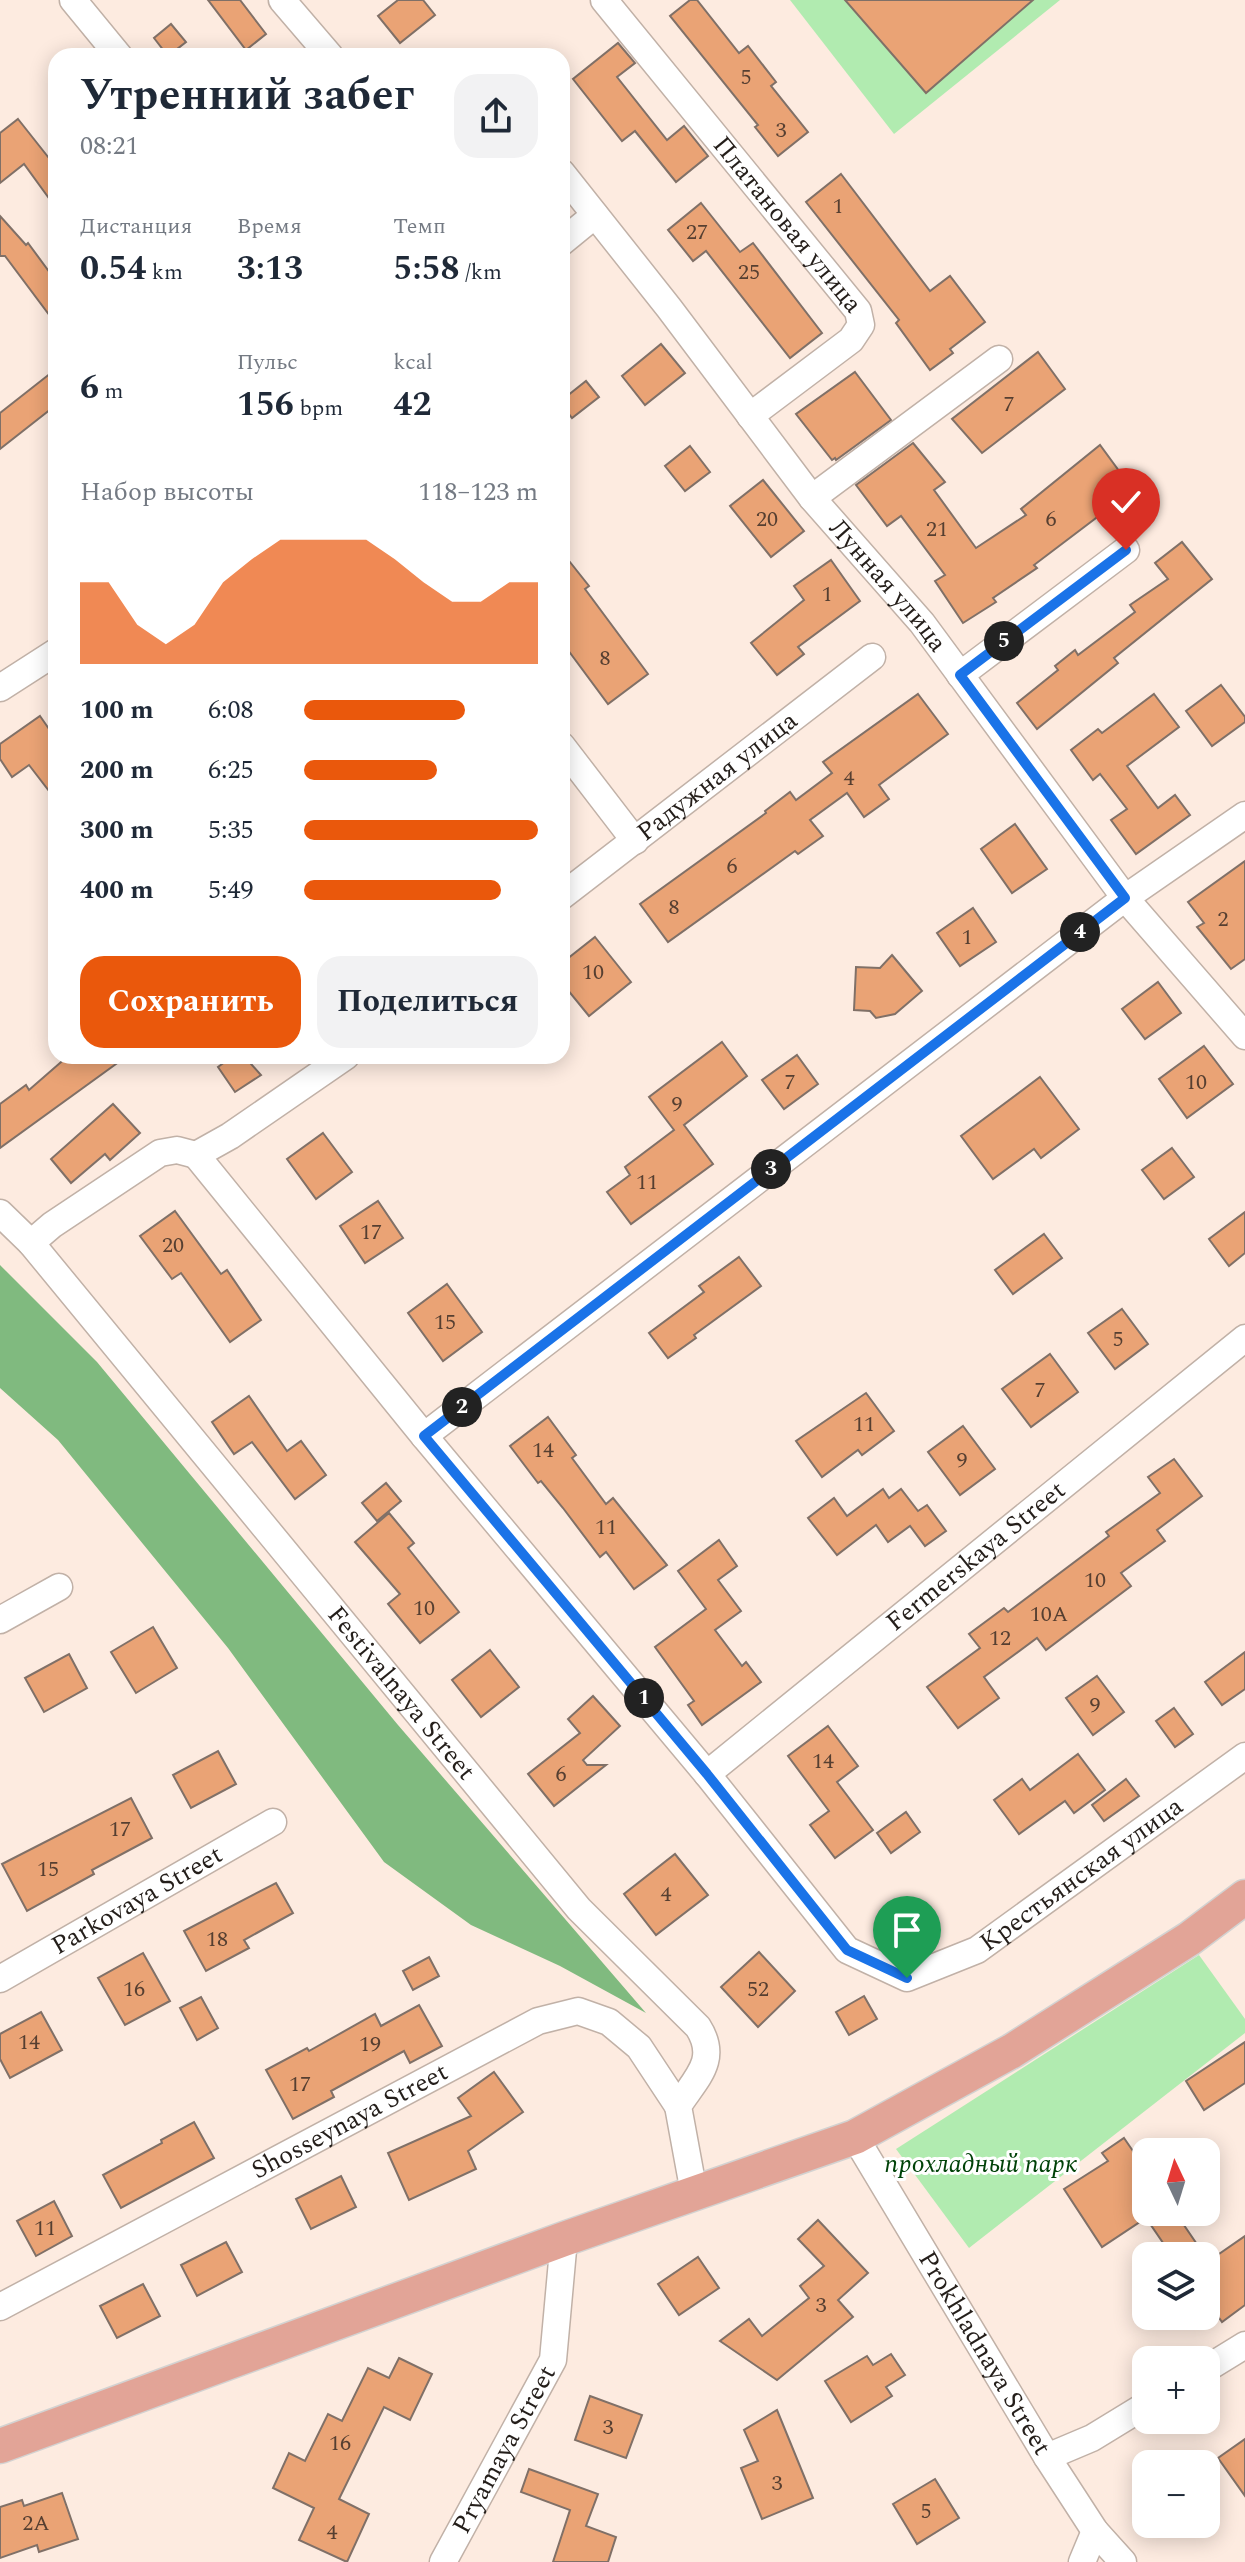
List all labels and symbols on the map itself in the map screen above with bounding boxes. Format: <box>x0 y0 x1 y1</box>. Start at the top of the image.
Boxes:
house number: 5 <box>740 61 752 94</box>
house number: 3 <box>775 114 787 147</box>
street label: Платановая улица <box>703 127 872 322</box>
house number: 1 <box>832 190 844 223</box>
house number: 27 <box>686 216 708 249</box>
house number: 25 <box>738 256 760 289</box>
house number: 7 <box>1003 388 1015 421</box>
pin <box>1092 468 1160 550</box>
house number: 20 <box>756 503 778 536</box>
house number: 6 <box>1045 503 1057 536</box>
street label: Лунная улица <box>819 510 957 661</box>
house number: 21 <box>926 513 948 546</box>
house number: 1 <box>821 578 833 611</box>
pin: 5 <box>984 621 1024 661</box>
house number: 8 <box>599 642 611 675</box>
street label: Радужная улица <box>628 701 807 851</box>
house number: 4 <box>843 762 855 795</box>
house number: 6 <box>726 850 738 883</box>
house number: 8 <box>668 891 680 924</box>
house number: 2 <box>1217 903 1229 936</box>
pin: 4 <box>1060 912 1100 952</box>
house number: 1 <box>961 921 973 954</box>
house number: 10 <box>582 956 604 989</box>
house number: 7 <box>784 1066 796 1099</box>
house number: 10 <box>1185 1066 1207 1099</box>
house number: 9 <box>671 1088 683 1121</box>
pin: 3 <box>751 1149 791 1189</box>
house number: 11 <box>636 1166 658 1199</box>
house number: 17 <box>360 1216 382 1249</box>
house number: 20 <box>162 1229 184 1262</box>
house number: 15 <box>434 1306 456 1339</box>
house number: 5 <box>1112 1323 1124 1356</box>
house number: 7 <box>1034 1374 1046 1407</box>
pin: 2 <box>442 1387 482 1427</box>
house number: 11 <box>853 1408 875 1441</box>
house number: 14 <box>532 1434 554 1467</box>
house number: 9 <box>956 1444 968 1477</box>
street label: Fermerskaya Street <box>877 1471 1074 1641</box>
house number: 11 <box>595 1511 617 1544</box>
house number: 10 <box>1084 1564 1106 1597</box>
house number: 10 <box>413 1592 435 1625</box>
street label: Festivalnaya Street <box>317 1597 486 1789</box>
house number: 10А <box>1030 1598 1068 1631</box>
house number: 12 <box>989 1622 1011 1655</box>
pin: 1 <box>624 1678 664 1718</box>
house number: 9 <box>1089 1689 1101 1722</box>
house number: 14 <box>812 1745 834 1778</box>
house number: 6 <box>555 1758 567 1791</box>
street label: Крестьянская улица <box>971 1787 1192 1962</box>
house number: 17 <box>109 1813 131 1846</box>
street label: Parkovaya Street <box>44 1835 230 1965</box>
house number: 15 <box>37 1853 59 1886</box>
house number: 4 <box>660 1878 672 1911</box>
pin <box>873 1896 941 1978</box>
house number: 18 <box>206 1923 228 1956</box>
house number: 16 <box>123 1973 145 2006</box>
house number: 52 <box>747 1973 769 2006</box>
house number: 14 <box>18 2026 40 2059</box>
house number: 19 <box>359 2028 381 2061</box>
street label: Shosseynaya Street <box>244 2052 455 2190</box>
house number: 17 <box>289 2068 311 2101</box>
north arrow <box>1132 2138 1220 2226</box>
park label: прохладный парк <box>885 2144 1077 2184</box>
house number: 11 <box>34 2212 56 2245</box>
street label: Prokhladnaya Street <box>908 2243 1062 2463</box>
house number: 3 <box>815 2289 827 2322</box>
street label: Pryamaya Street <box>442 2358 566 2541</box>
house number: 3 <box>602 2411 614 2444</box>
house number: 16 <box>329 2427 351 2460</box>
house number: 3 <box>771 2467 783 2500</box>
house number: 5 <box>920 2495 932 2528</box>
house number: 2А <box>22 2507 50 2540</box>
house number: 4 <box>326 2516 338 2549</box>

